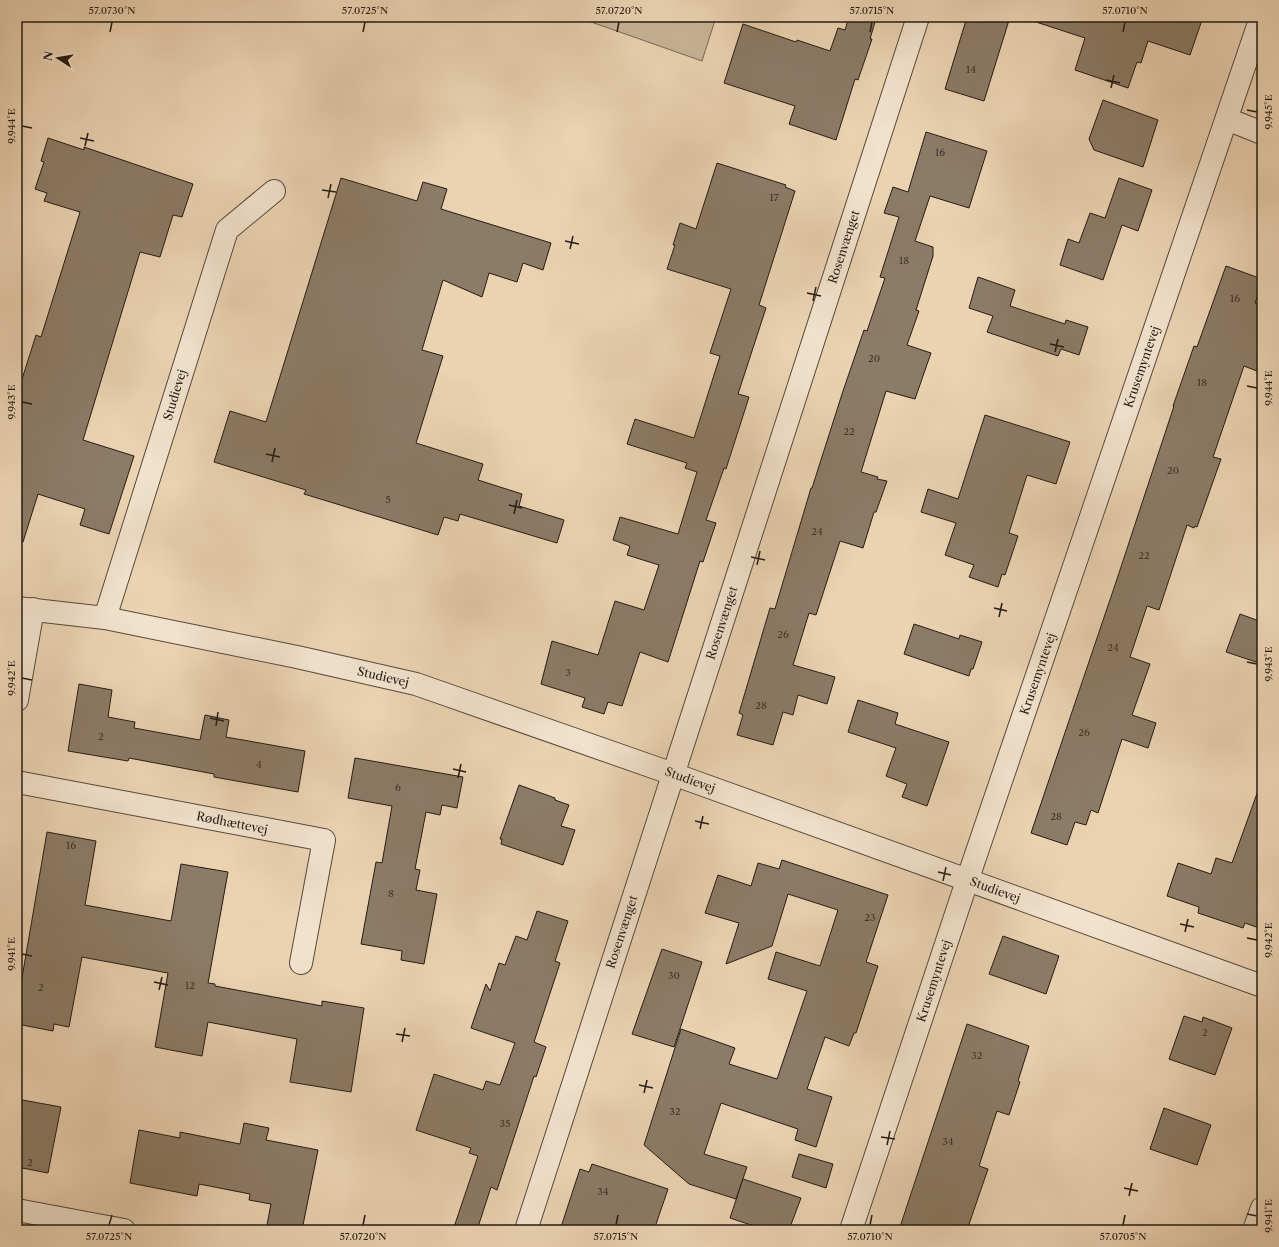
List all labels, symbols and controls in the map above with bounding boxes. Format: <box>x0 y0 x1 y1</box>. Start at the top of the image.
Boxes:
text: 57.0730°N <box>89 4 135 17</box>
text: 57.0725°N <box>342 4 388 17</box>
text: 57.0720°N <box>595 4 643 17</box>
text: 57.0715°N <box>850 4 894 17</box>
text: 57.0710°N <box>1102 4 1148 17</box>
north arrow <box>38 38 78 78</box>
text: N <box>40 49 56 62</box>
house number: 14 <box>966 63 976 76</box>
text: 9.945°E <box>1262 94 1275 130</box>
text: 9.944°E <box>5 108 18 144</box>
house number: 16 <box>935 146 945 159</box>
house number: 17 <box>769 191 779 204</box>
street label: Rosenvænget <box>825 208 863 285</box>
house number: 18 <box>899 254 909 267</box>
house number: 16 <box>1230 292 1240 305</box>
street label: Krusemyntevej <box>1120 324 1163 410</box>
house number: 20 <box>868 352 880 365</box>
street label: Studievej <box>160 368 189 422</box>
text: 9.944°E <box>1262 370 1275 406</box>
house number: 18 <box>1197 376 1207 389</box>
text: 9.943°E <box>5 384 18 420</box>
house number: 22 <box>843 425 855 438</box>
house number: 20 <box>1167 464 1179 477</box>
house number: 5 <box>385 493 391 506</box>
house number: 24 <box>811 525 823 538</box>
house number: 22 <box>1138 549 1150 562</box>
street label: Rosenvænget <box>703 584 741 661</box>
house number: 26 <box>777 628 789 641</box>
street label: Krusemyntevej <box>1016 631 1059 717</box>
house number: 24 <box>1107 641 1119 654</box>
text: 9.943°E <box>1262 646 1275 682</box>
text: 9.942°E <box>5 660 18 696</box>
street label: Studievej <box>356 663 410 690</box>
house number: 3 <box>565 666 571 679</box>
house number: 28 <box>755 699 767 712</box>
house number: 26 <box>1078 726 1090 739</box>
house number: 2 <box>98 730 104 743</box>
house number: 4 <box>256 758 262 771</box>
street label: Studievej <box>663 763 717 796</box>
house number: 6 <box>395 781 401 794</box>
street label: Rødhættevej <box>195 808 269 837</box>
house number: 28 <box>1050 810 1062 823</box>
house number: 16 <box>66 839 76 852</box>
street label: Studievej <box>968 873 1022 906</box>
house number: 8 <box>388 887 394 900</box>
street label: Rosenvænget <box>603 893 641 970</box>
house number: 23 <box>864 911 876 924</box>
text: 9.942°E <box>1262 922 1275 958</box>
text: 9.941°E <box>5 937 18 971</box>
street label: Krusemyntevej <box>913 938 954 1024</box>
house number: 30 <box>668 969 680 982</box>
house number: 12 <box>185 979 195 992</box>
house number: 2 <box>38 981 44 994</box>
house number: 2 <box>1202 1026 1208 1039</box>
house number: 32 <box>971 1049 983 1062</box>
house number: 32 <box>669 1105 681 1118</box>
house number: 35 <box>500 1117 510 1130</box>
house number: 34 <box>942 1135 954 1148</box>
house number: 2 <box>27 1156 33 1169</box>
house number: 34 <box>597 1185 609 1198</box>
text: 9.941°E <box>1262 1199 1275 1233</box>
text: 57.0725°N <box>86 1230 132 1243</box>
text: 57.0720°N <box>339 1230 387 1243</box>
text: 57.0715°N <box>594 1230 638 1243</box>
text: 57.0710°N <box>847 1230 893 1243</box>
text: 57.0705°N <box>1100 1230 1146 1243</box>

